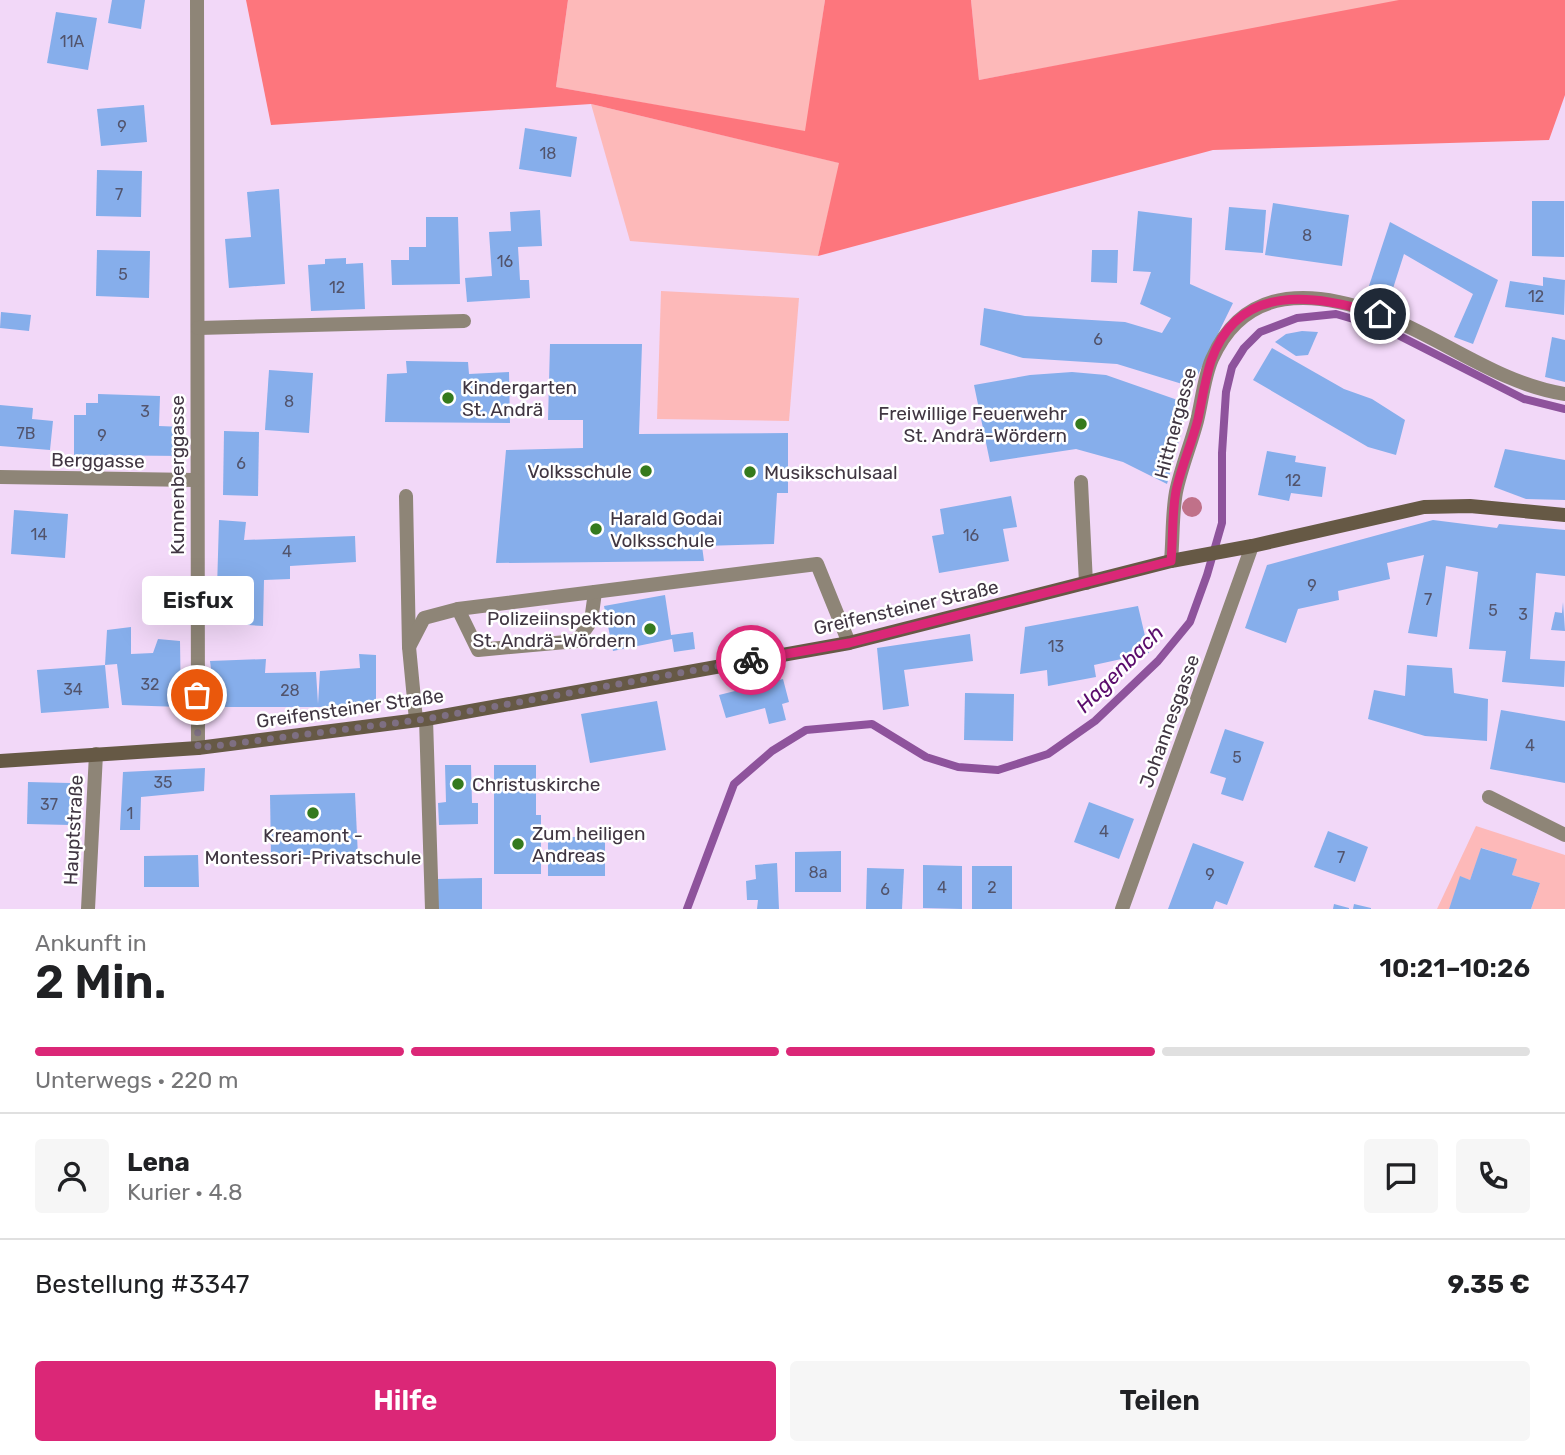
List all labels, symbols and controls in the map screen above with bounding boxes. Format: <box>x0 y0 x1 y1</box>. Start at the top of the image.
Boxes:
house number: 11A <box>60 32 84 51</box>
house number: 9 <box>117 117 127 136</box>
house number: 18 <box>539 144 557 163</box>
house number: 7 <box>115 185 123 204</box>
house number: 8 <box>1302 226 1312 245</box>
house number: 16 <box>497 252 514 271</box>
house number: 5 <box>118 265 128 284</box>
house number: 12 <box>329 278 345 297</box>
pin <box>1350 284 1410 344</box>
house number: 12 <box>1528 287 1544 306</box>
icon: home <box>1361 295 1399 333</box>
house number: 6 <box>1093 330 1103 349</box>
street label: Hittnergasse <box>1150 365 1201 481</box>
place label: Kindergarten St. Andrä <box>462 376 577 421</box>
marker: Kindergarten St. Andrä <box>440 390 456 406</box>
house number: 8 <box>284 392 294 411</box>
street label: Kunnenberggasse <box>166 395 189 555</box>
house number: 3 <box>140 402 150 421</box>
place label: Freiwillige Feuerwehr St. Andrä-Wördern <box>878 402 1068 447</box>
marker: Freiwillige Feuerwehr St. Andrä-Wördern <box>1073 416 1089 432</box>
house number: 7B <box>17 424 35 443</box>
house number: 9 <box>97 426 107 445</box>
street label: Berggasse <box>51 448 145 473</box>
house number: 6 <box>236 454 246 473</box>
place label: Volksschule <box>527 460 632 483</box>
place label: Musikschulsaal <box>764 461 898 484</box>
marker: Volksschule <box>638 463 654 479</box>
marker: Musikschulsaal <box>742 464 758 480</box>
house number: 12 <box>1285 471 1301 490</box>
place label: Harald Godai Volksschule <box>610 507 722 552</box>
marker: Harald Godai Volksschule <box>588 521 604 537</box>
house number: 14 <box>31 525 47 544</box>
house number: 16 <box>963 526 980 545</box>
house number: 4 <box>282 542 292 561</box>
street label: Greifensteiner Straße <box>811 575 1001 640</box>
callout: Eisfux <box>141 576 253 625</box>
house number: 9 <box>1307 576 1317 595</box>
text: Eisfux <box>163 586 233 614</box>
house number: 7 <box>1424 590 1432 609</box>
house number: 5 <box>1488 601 1498 620</box>
house number: 3 <box>1518 605 1528 624</box>
place label: Polizeiinspektion St. Andrä-Wördern <box>472 607 636 652</box>
water label: Hagenbach <box>1071 620 1169 718</box>
marker: Polizeiinspektion St. Andrä-Wördern <box>642 621 658 637</box>
courier <box>716 625 786 695</box>
house number: 13 <box>1048 637 1064 656</box>
icon: bike <box>732 641 770 679</box>
street label: Johannesgasse <box>1135 651 1204 791</box>
pin <box>167 665 227 725</box>
house number: 32 <box>140 675 160 694</box>
icon: bag <box>178 676 216 714</box>
house number: 34 <box>63 680 83 699</box>
house number: 28 <box>280 681 300 700</box>
street label: Greifensteiner Straße <box>255 684 445 733</box>
house number: 4 <box>1525 736 1535 755</box>
house number: 5 <box>1232 748 1242 767</box>
house number: 35 <box>153 773 173 792</box>
place label: Christuskirche <box>472 773 600 796</box>
street label: Hauptstraße <box>59 774 88 886</box>
marker: Christuskirche <box>450 776 466 792</box>
house number: 37 <box>40 795 58 814</box>
house number: 1 <box>127 804 133 823</box>
marker: Kreamont - Montessori-Privatschule <box>305 805 321 821</box>
place label: Zum heiligen Andreas <box>532 822 646 867</box>
house number: 4 <box>1099 822 1109 841</box>
place label: Kreamont - Montessori-Privatschule <box>204 824 422 869</box>
marker: Zum heiligen Andreas <box>510 836 526 852</box>
house number: 7 <box>1337 848 1345 867</box>
house number: 8a <box>808 863 828 882</box>
house number: 9 <box>1205 865 1215 884</box>
house number: 4 <box>937 878 947 897</box>
house number: 2 <box>987 878 997 897</box>
house number: 6 <box>880 880 890 899</box>
text: Ankunft in <box>35 929 147 957</box>
text: 10:21–10:26 <box>1380 953 1530 984</box>
text: 2 Min. <box>35 955 166 1010</box>
text: Unterwegs · 220 m <box>35 1066 239 1094</box>
button: person <box>35 1139 109 1213</box>
button: chat <box>1364 1139 1438 1213</box>
button: phone <box>1456 1139 1530 1213</box>
text: Lena <box>127 1147 190 1178</box>
text: Kurier · 4.8 <box>127 1178 243 1206</box>
text: Bestellung #3347 <box>35 1269 249 1300</box>
text: 9.35 € <box>1447 1269 1530 1300</box>
button: Hilfe <box>35 1361 776 1441</box>
button: Teilen <box>790 1361 1530 1441</box>

